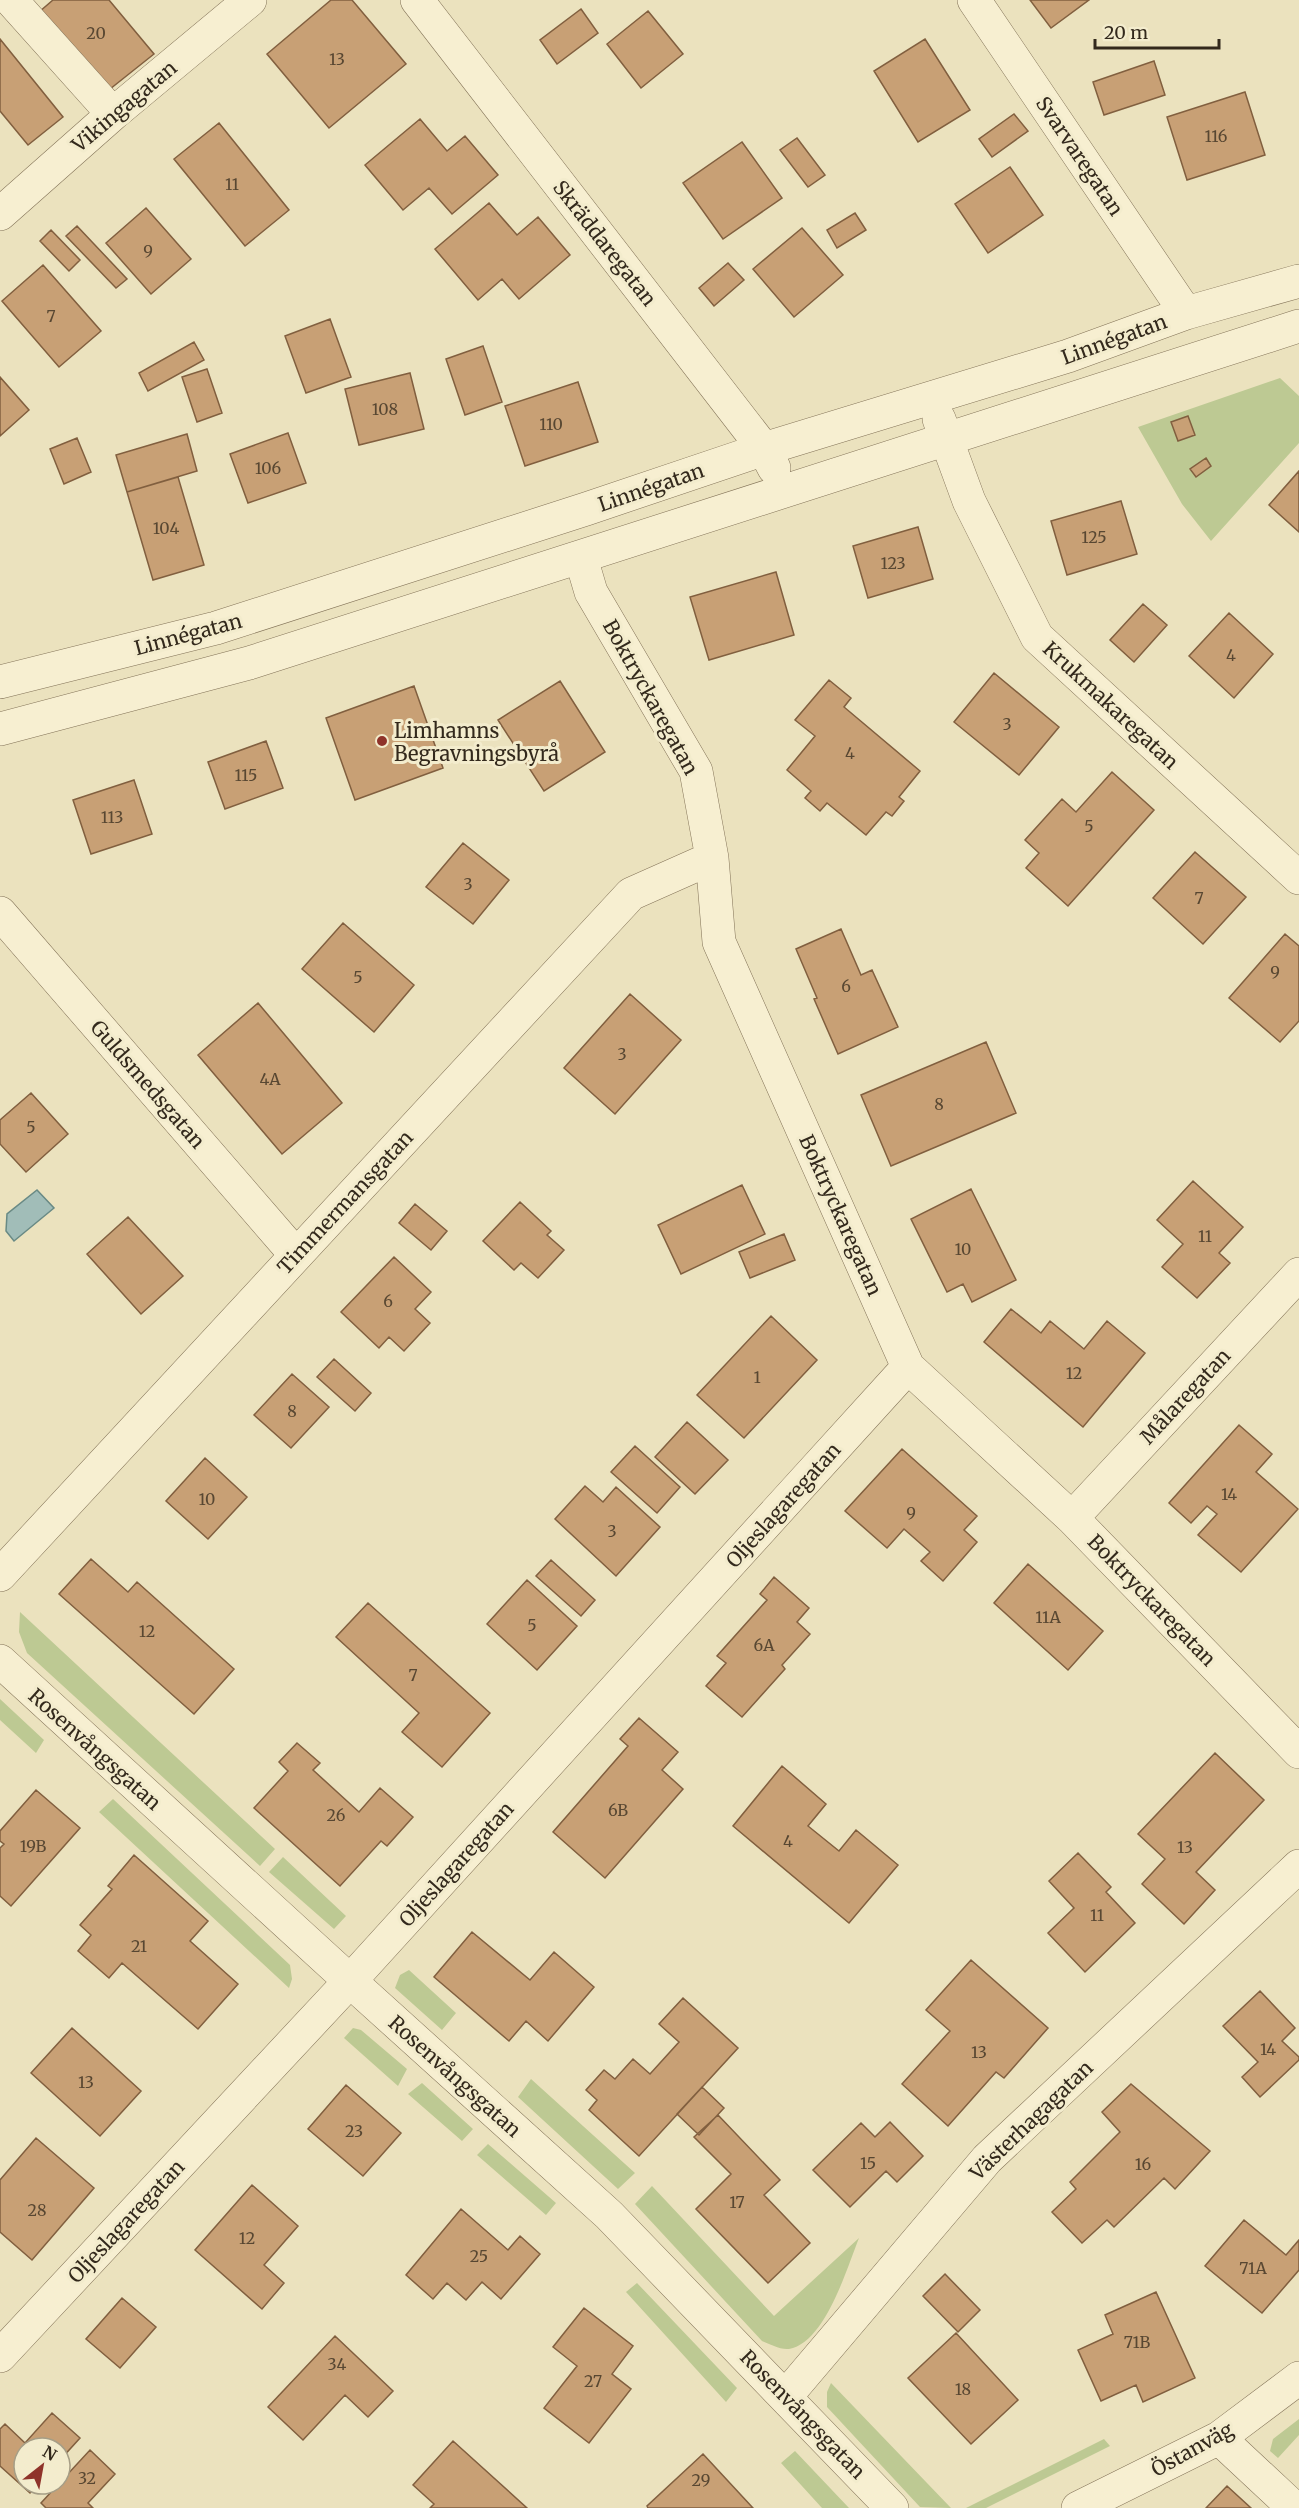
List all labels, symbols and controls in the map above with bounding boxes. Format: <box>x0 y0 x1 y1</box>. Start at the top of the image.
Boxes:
scale bar <box>1095 12 1220 50</box>
text: 20 m <box>1104 21 1148 44</box>
house number: 20 <box>86 23 106 43</box>
house number: 13 <box>329 49 345 69</box>
street label: Vikingagatan <box>66 55 182 158</box>
street label: Svarvaregatan <box>1031 92 1129 220</box>
house number: 116 <box>1204 126 1228 146</box>
house number: 11 <box>225 174 239 194</box>
street label: Skräddaregatan <box>548 175 662 311</box>
house number: 9 <box>143 241 153 261</box>
house number: 7 <box>46 306 56 326</box>
street label: Linnégatan <box>1058 308 1170 370</box>
house number: 108 <box>372 399 398 419</box>
house number: 110 <box>539 414 563 434</box>
street label: Linnégatan <box>595 457 707 517</box>
house number: 106 <box>255 458 282 478</box>
house number: 104 <box>153 518 179 538</box>
house number: 125 <box>1081 527 1107 547</box>
house number: 123 <box>880 553 906 573</box>
street label: Linnégatan <box>132 608 244 660</box>
street label: Boktryckaregatan <box>598 615 704 779</box>
street label: Krukmakaregatan <box>1038 636 1184 774</box>
house number: 4 <box>1226 645 1236 665</box>
house number: 3 <box>1002 714 1012 734</box>
place label: Limhamns Begravningsbyrå <box>394 718 559 766</box>
marker: Limhamns Begravningsbyrå <box>375 734 389 748</box>
house number: 4 <box>845 743 855 763</box>
house number: 115 <box>235 765 257 785</box>
house number: 113 <box>101 807 123 827</box>
house number: 5 <box>1084 816 1094 836</box>
house number: 3 <box>463 874 473 894</box>
house number: 7 <box>1194 888 1204 908</box>
house number: 9 <box>1270 962 1280 982</box>
house number: 5 <box>353 967 363 987</box>
house number: 6 <box>841 976 851 996</box>
street label: Guldsmedsgatan <box>86 1015 210 1153</box>
house number: 3 <box>617 1044 627 1064</box>
house number: 4A <box>260 1069 281 1089</box>
house number: 8 <box>934 1094 944 1114</box>
house number: 5 <box>26 1117 36 1137</box>
street label: Timmermansgatan <box>272 1125 418 1279</box>
street label: Boktryckaregatan <box>794 1131 888 1299</box>
house number: 11 <box>1198 1226 1212 1246</box>
house number: 10 <box>955 1239 971 1259</box>
house number: 6 <box>383 1291 393 1311</box>
street label: Målaregatan <box>1135 1343 1235 1449</box>
house number: 12 <box>1066 1363 1082 1383</box>
house number: 1 <box>753 1367 761 1387</box>
house number: 8 <box>287 1401 297 1421</box>
street label: Oljeslagaregatan <box>720 1437 846 1573</box>
house number: 14 <box>1221 1484 1237 1504</box>
house number: 10 <box>199 1489 215 1509</box>
house number: 9 <box>906 1503 916 1523</box>
house number: 3 <box>607 1521 617 1541</box>
street label: Boktryckaregatan <box>1083 1529 1221 1671</box>
house number: 11A <box>1035 1607 1061 1627</box>
house number: 5 <box>527 1615 537 1635</box>
house number: 12 <box>139 1621 155 1641</box>
house number: 6A <box>754 1635 775 1655</box>
house number: 7 <box>408 1665 418 1685</box>
street label: Rosenvångsgatan <box>24 1683 166 1815</box>
street label: Oljeslagaregatan <box>393 1796 519 1932</box>
house number: 6B <box>608 1800 628 1820</box>
house number: 26 <box>327 1805 346 1825</box>
house number: 4 <box>783 1831 793 1851</box>
house number: 19B <box>20 1836 47 1856</box>
house number: 13 <box>1177 1837 1193 1857</box>
house number: 11 <box>1090 1905 1104 1925</box>
house number: 21 <box>131 1936 147 1956</box>
street label: Rosenvångsgatan <box>384 2010 526 2142</box>
house number: 14 <box>1260 2039 1276 2059</box>
house number: 13 <box>971 2042 987 2062</box>
street label: Västerhagagatan <box>964 2055 1098 2186</box>
house number: 13 <box>78 2072 94 2092</box>
house number: 23 <box>345 2121 363 2141</box>
house number: 15 <box>860 2153 876 2173</box>
street label: Oljeslagaregatan <box>62 2154 190 2288</box>
house number: 16 <box>1135 2154 1151 2174</box>
house number: 17 <box>729 2192 745 2212</box>
house number: 28 <box>28 2200 46 2220</box>
house number: 12 <box>239 2228 255 2248</box>
house number: 25 <box>470 2246 488 2266</box>
house number: 71A <box>1239 2258 1268 2278</box>
house number: 71B <box>1124 2332 1151 2352</box>
street label: Rosenvångsgatan <box>735 2344 871 2484</box>
house number: 34 <box>328 2354 347 2374</box>
house number: 27 <box>584 2371 602 2391</box>
house number: 18 <box>955 2379 971 2399</box>
street label: Östanväg <box>1147 2416 1237 2482</box>
north arrow <box>12 2436 72 2496</box>
text: N <box>39 2441 61 2465</box>
house number: 32 <box>78 2468 96 2488</box>
house number: 29 <box>692 2470 710 2490</box>

